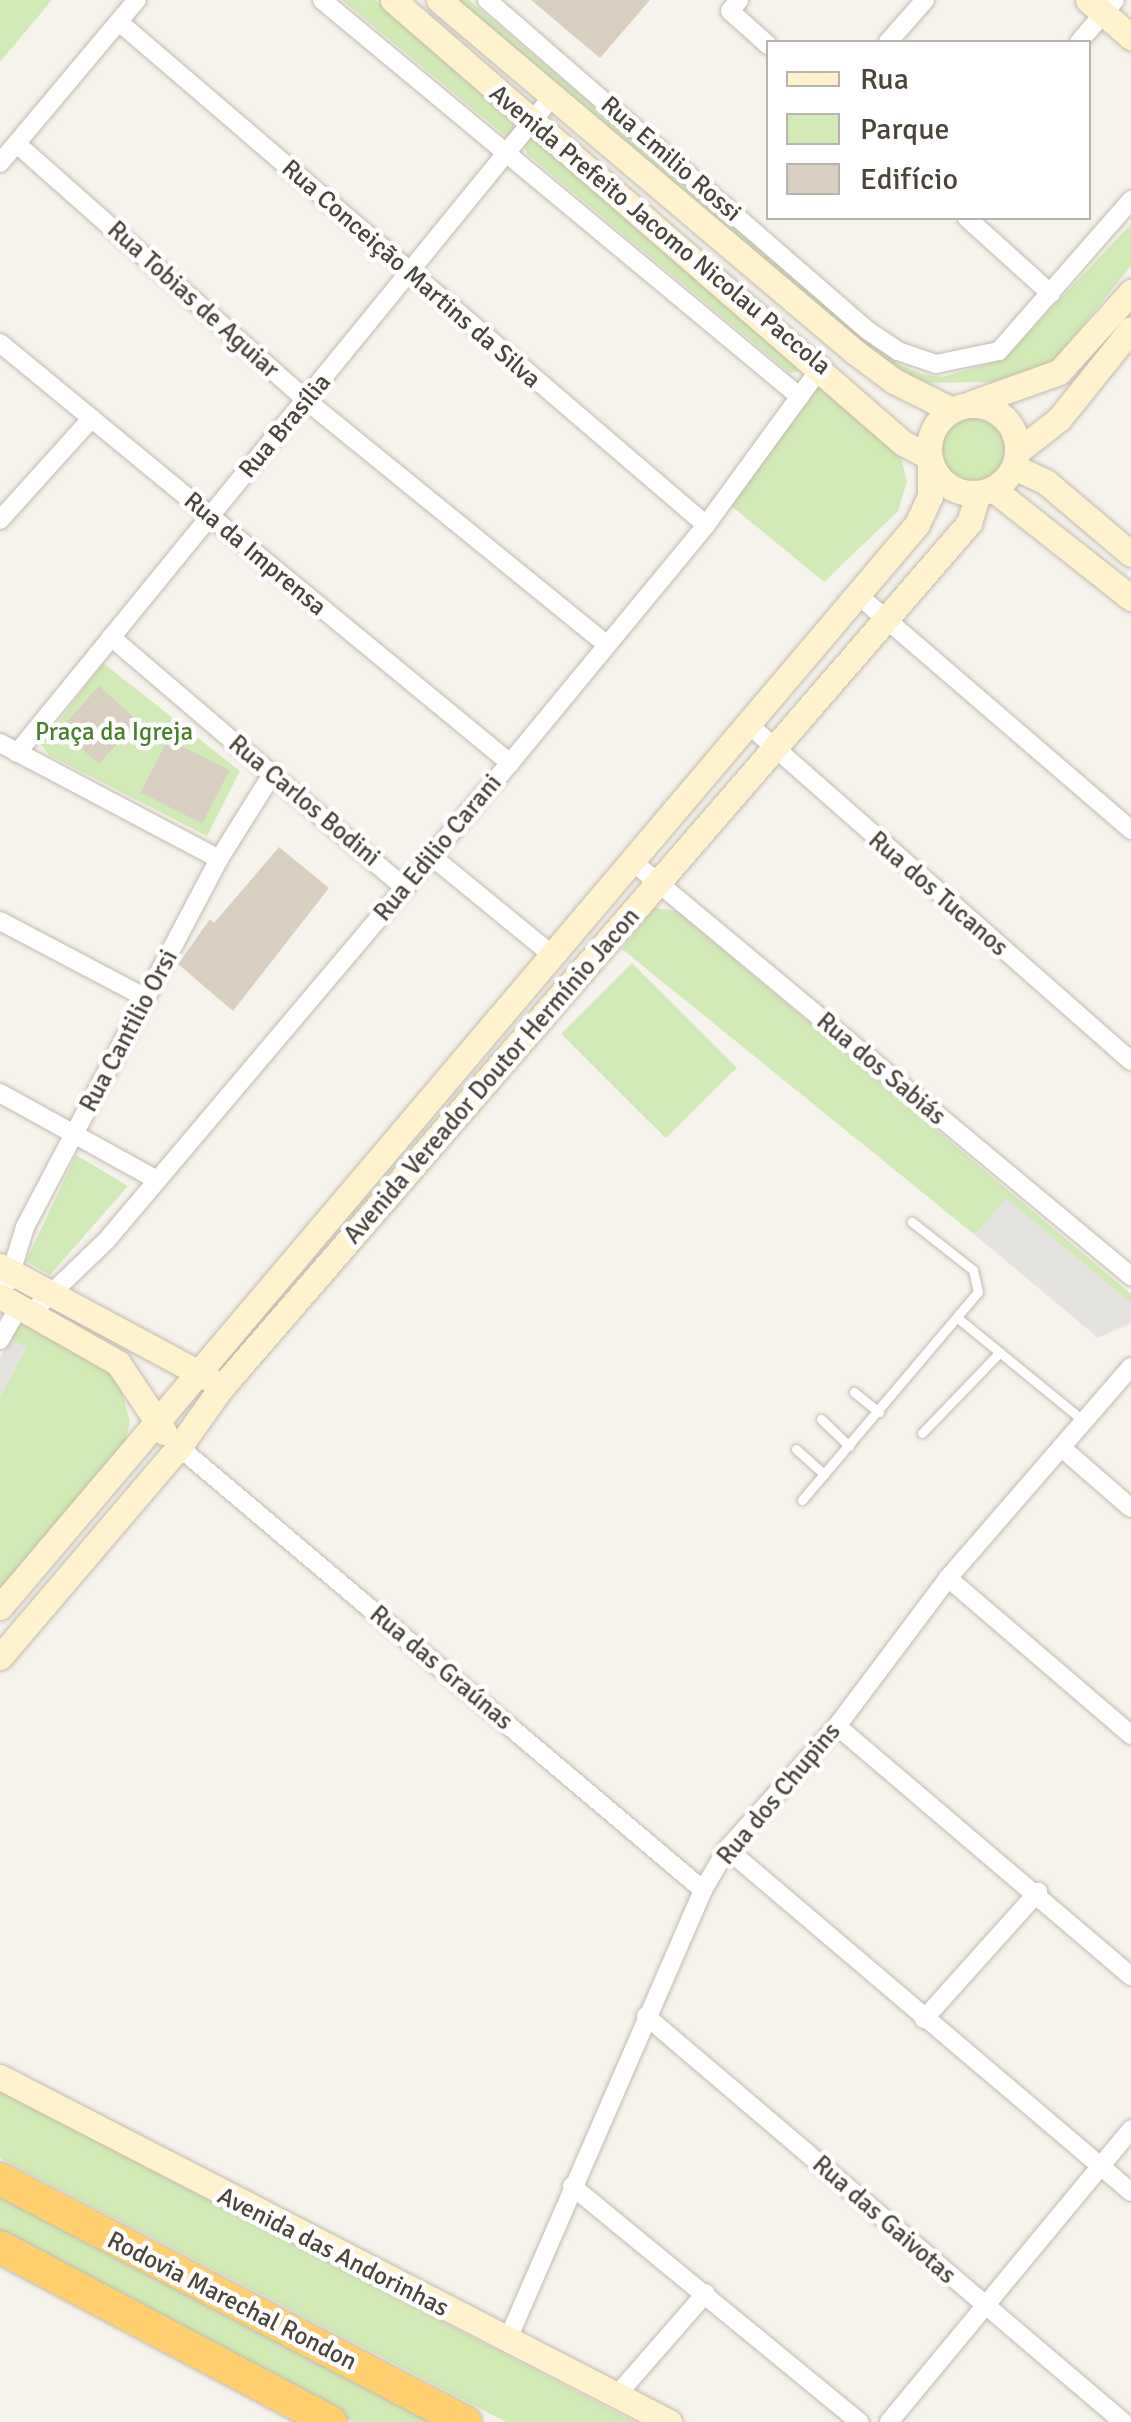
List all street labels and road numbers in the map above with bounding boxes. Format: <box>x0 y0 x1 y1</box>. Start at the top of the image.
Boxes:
street label: Avenida Prefeito Jacomo Nicolau Paccola <box>483 78 837 382</box>
street label: Rua Emilio Rossi <box>595 90 747 228</box>
street label: Rua Conceição Martins da Silva <box>275 153 547 395</box>
street label: Rua Tobias de Aguiar <box>101 215 285 385</box>
street label: Rua Brasília <box>233 368 337 484</box>
street label: Rua da Imprensa <box>178 486 332 622</box>
street label: Rua Carlos Bodini <box>222 729 386 873</box>
street label: Rua Edilio Carani <box>368 769 508 927</box>
street label: Rua dos Tucanos <box>862 825 1014 963</box>
street label: Avenida Vereador Doutor Hermínio Jacon <box>338 902 646 1250</box>
street label: Rua Cantilio Orsi <box>74 945 184 1117</box>
street label: Rua dos Sabiás <box>810 1006 952 1132</box>
street label: Rua das Graúnas <box>363 1600 519 1736</box>
street label: Rua dos Chupins <box>711 1717 847 1871</box>
street label: Rua das Gaivotas <box>806 2150 962 2290</box>
street label: Avenida das Andorinhas <box>213 2181 453 2323</box>
street label: Rodovia Marechal Rondon <box>102 2225 362 2377</box>

